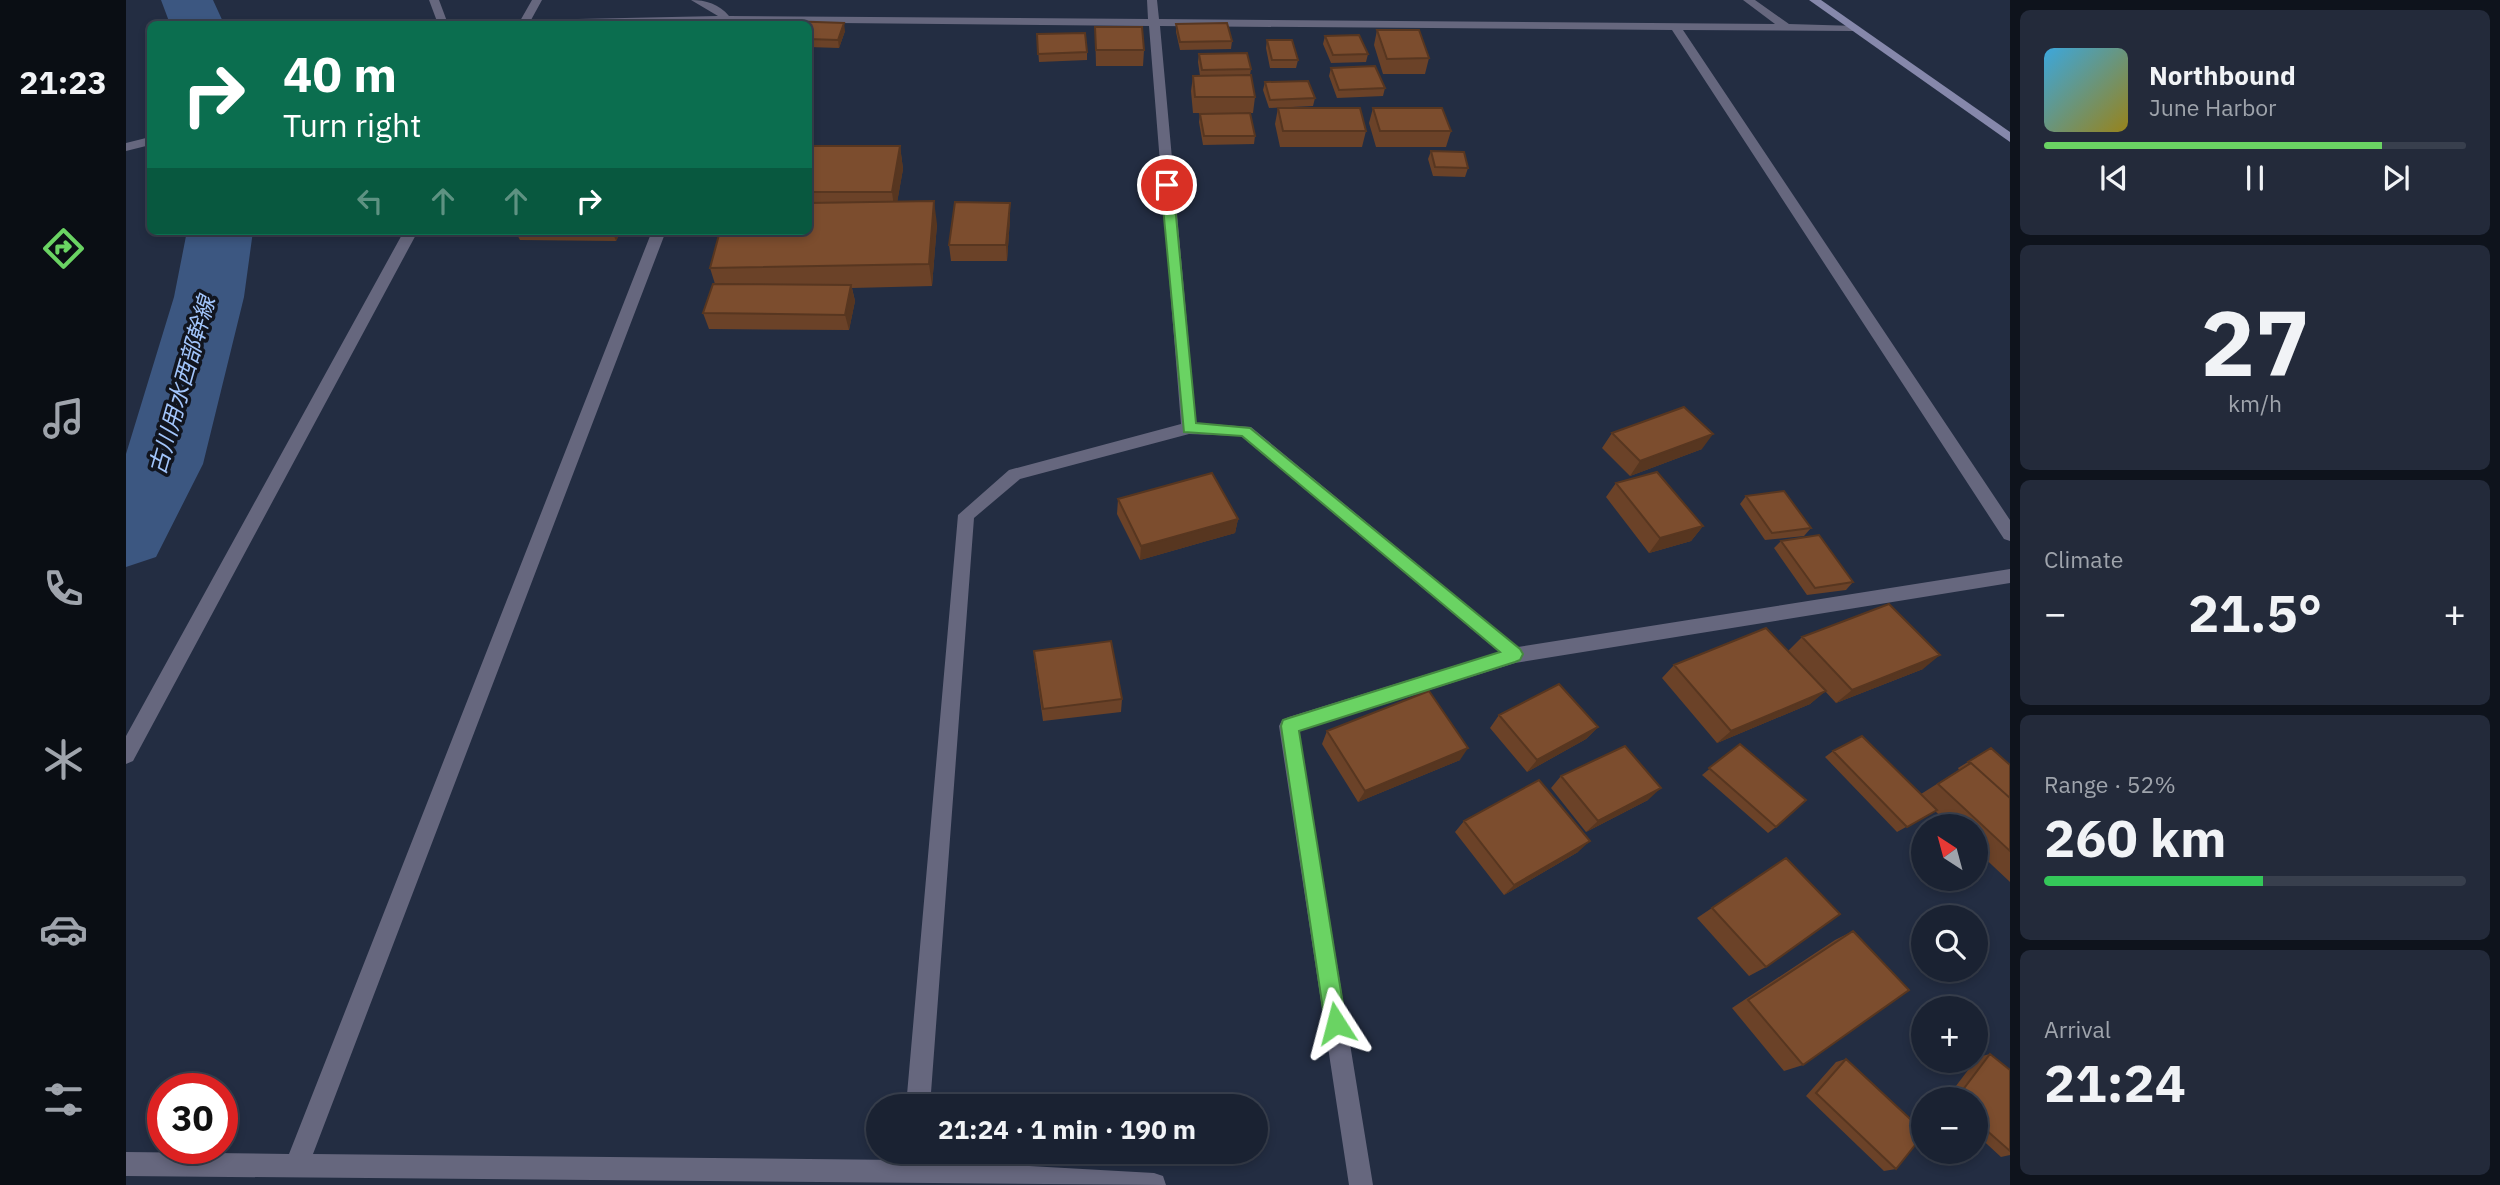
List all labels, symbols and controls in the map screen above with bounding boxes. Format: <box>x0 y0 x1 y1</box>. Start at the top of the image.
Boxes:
text: 40 m <box>283 42 397 105</box>
icon: right <box>168 49 259 140</box>
text: Northbound <box>2149 58 2296 92</box>
text: 21:23 <box>19 61 107 103</box>
text: June Harbor <box>2149 92 2277 122</box>
text: Turn right <box>283 104 421 146</box>
pin <box>1137 155 1197 215</box>
icon: previous <box>2095 159 2133 197</box>
icon: pause <box>2236 159 2274 197</box>
icon: next <box>2377 159 2415 197</box>
icon: arrive <box>1148 166 1186 204</box>
icon: left <box>351 182 389 220</box>
icon: ahead <box>424 182 462 220</box>
icon: ahead <box>497 182 535 220</box>
icon: right <box>570 182 608 220</box>
icon: directions <box>39 224 88 273</box>
text: 27 <box>2200 283 2310 401</box>
water label: 古川用水西部幹線 <box>141 290 222 478</box>
text: km/h <box>2228 388 2282 418</box>
icon: music <box>39 394 88 443</box>
text: Climate <box>2044 544 2123 574</box>
icon: phone <box>39 564 88 613</box>
text: 21.5° <box>2188 579 2322 646</box>
text: − <box>2044 588 2067 637</box>
text: + <box>2443 588 2466 637</box>
icon: climate <box>39 735 88 784</box>
text: Range · 52% <box>2044 769 2176 799</box>
text: 260 km <box>2044 804 2226 871</box>
north arrow <box>1911 814 1988 891</box>
map controls <box>1911 814 1988 1164</box>
icon: car <box>39 905 88 954</box>
button: search <box>1911 905 1988 982</box>
position arrow <box>1299 986 1373 1060</box>
button: + <box>1911 996 1988 1073</box>
text: Arrival <box>2044 1014 2111 1044</box>
text: 21:24 <box>2044 1049 2186 1116</box>
speed limit sign: 30 <box>147 1073 238 1164</box>
icon: filters <box>39 1075 88 1124</box>
button: − <box>1911 1087 1988 1164</box>
text: 21:24 · 1 min · 190 m <box>938 1112 1196 1146</box>

